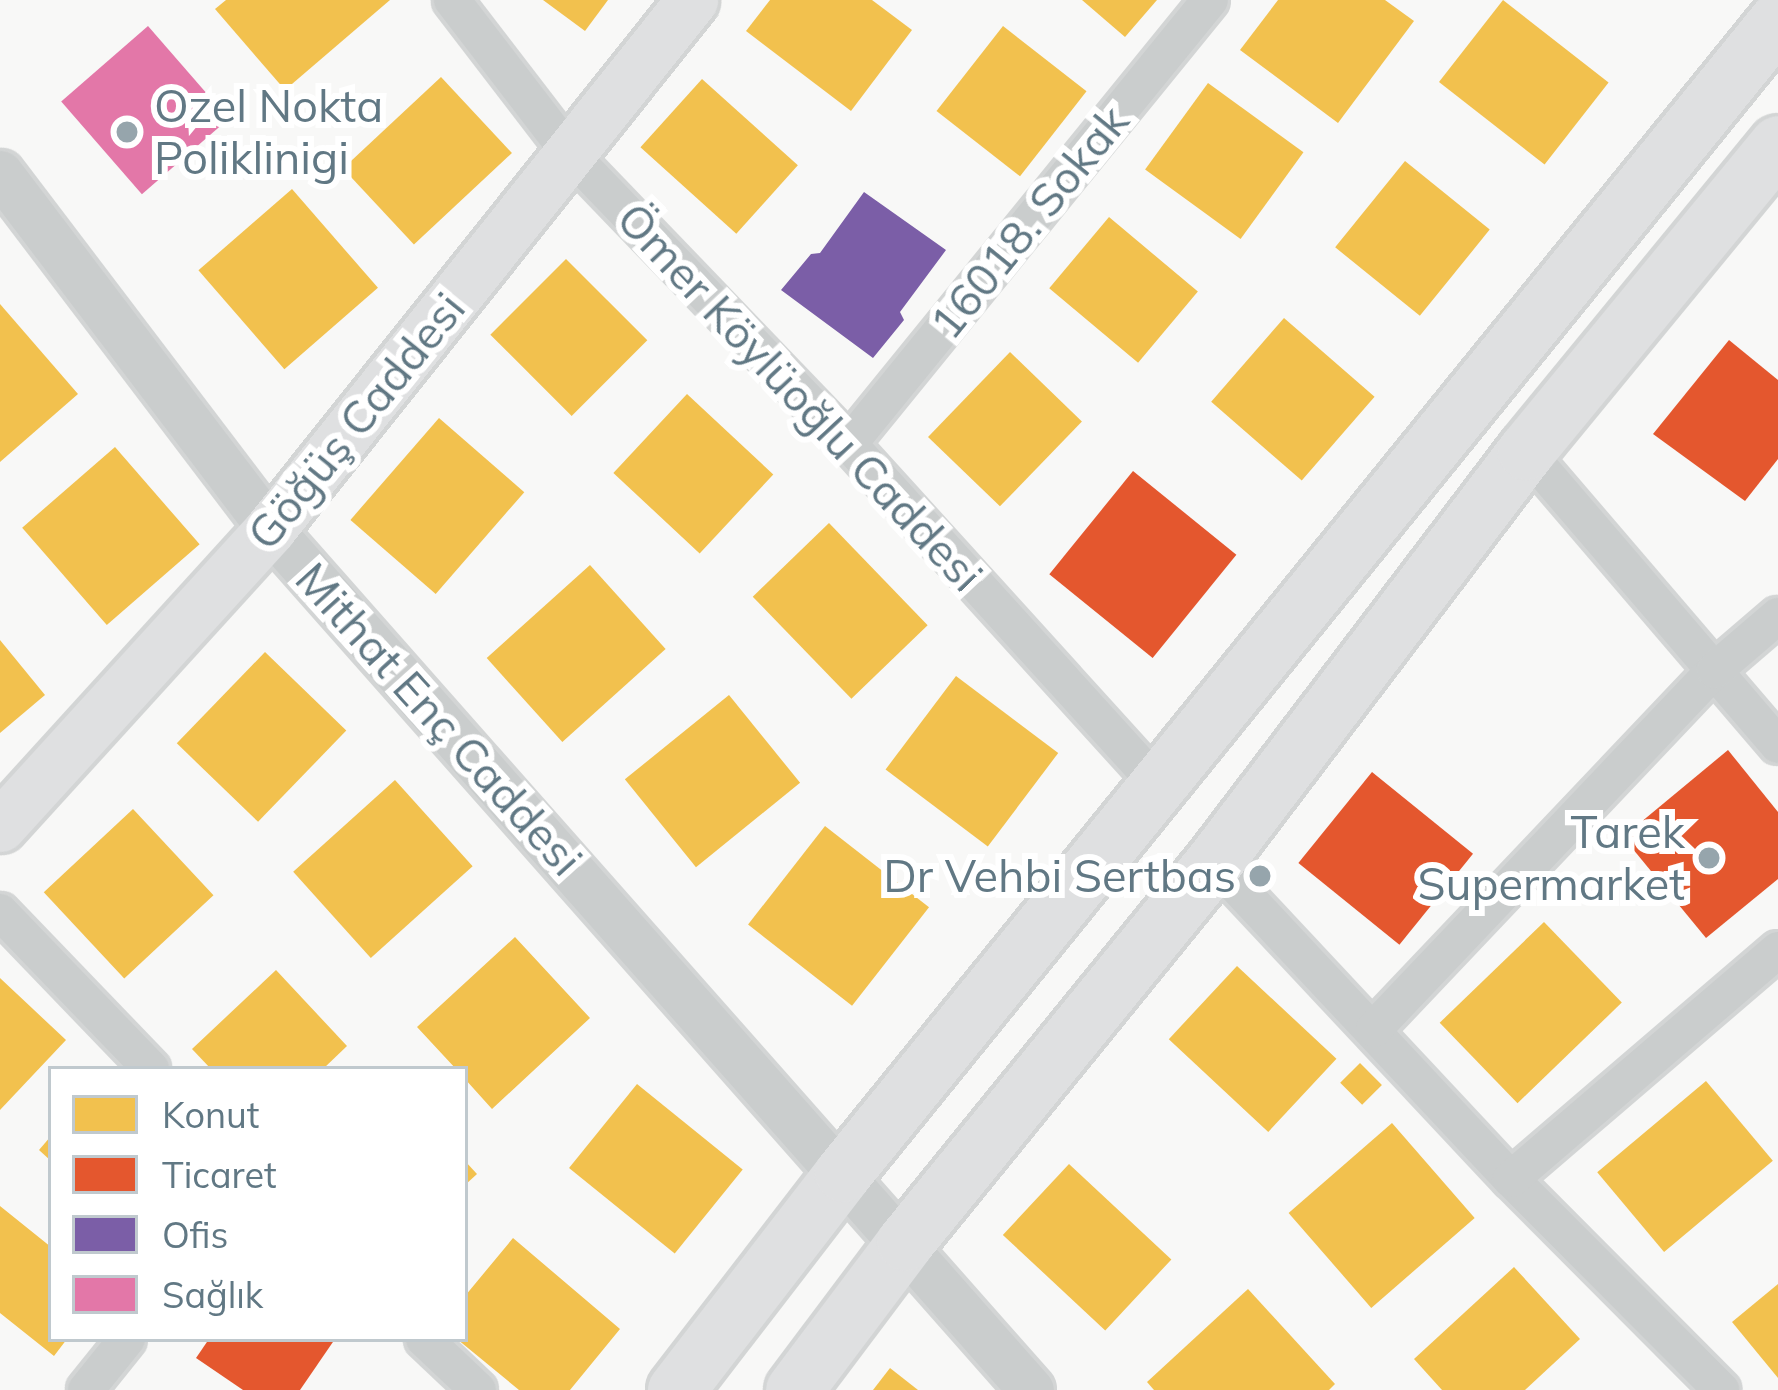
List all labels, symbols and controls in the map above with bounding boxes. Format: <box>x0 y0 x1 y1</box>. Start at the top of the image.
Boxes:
place label: Ozel Nokta Poliklinigi <box>154 79 383 185</box>
street label: 16018. Sokak <box>919 95 1139 349</box>
marker: Ozel Nokta Poliklinigi <box>111 116 143 148</box>
street label: Ömer Köylüoğlu Caddesi <box>606 192 994 602</box>
street label: Göğüş Caddesi <box>236 282 476 560</box>
street label: Mithat Enç Caddesi <box>285 552 593 886</box>
place label: Tarek Supermarket <box>1418 805 1685 911</box>
marker: Tarek Supermarket <box>1696 845 1722 871</box>
place label: Dr Vehbi Sertbas <box>883 849 1236 903</box>
marker: Dr Vehbi Sertbas <box>1247 863 1273 889</box>
legend <box>48 1066 468 1342</box>
text: Konut <box>162 1092 259 1137</box>
text: Ticaret <box>162 1152 277 1197</box>
text: Ofis <box>162 1212 228 1257</box>
text: Sağlık <box>162 1272 263 1317</box>

